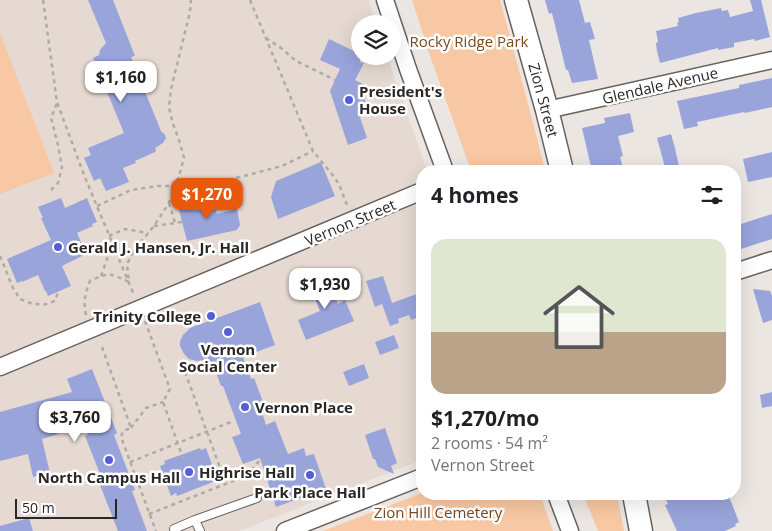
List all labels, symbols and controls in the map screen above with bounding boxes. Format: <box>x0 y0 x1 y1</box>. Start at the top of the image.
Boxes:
map controls <box>351 15 401 65</box>
button: layers <box>351 15 401 65</box>
park label: Rocky Ridge Park <box>410 31 529 51</box>
pin: $1,160 <box>80 61 162 103</box>
street label: Zion Street <box>524 61 564 139</box>
street label: Glendale Avenue <box>600 62 720 108</box>
text: $1,160 <box>96 66 146 88</box>
place label: President's House <box>359 81 442 118</box>
marker: President's House <box>343 94 355 106</box>
pin: $1,270 <box>166 178 248 220</box>
text: 4 homes <box>431 181 519 209</box>
icon: filters <box>698 181 726 209</box>
text: $1,270 <box>182 183 232 205</box>
street label: Vernon Street <box>302 194 398 250</box>
place label: Gerald J. Hansen, Jr. Hall <box>68 237 249 257</box>
marker: Gerald J. Hansen, Jr. Hall <box>52 241 64 253</box>
pin: $1,930 <box>284 268 366 310</box>
icon: home <box>534 272 624 362</box>
text: $1,930 <box>300 273 350 295</box>
place label: Trinity College <box>93 306 201 326</box>
marker: Trinity College <box>205 310 217 322</box>
marker: Vernon Social Center <box>222 326 234 338</box>
place label: Vernon Social Center <box>179 339 277 376</box>
place label: Vernon Place <box>255 397 353 417</box>
pin: $3,760 <box>34 400 116 443</box>
marker: Vernon Place <box>239 401 251 413</box>
text: $1,270/mo <box>431 404 539 432</box>
text: $3,760 <box>50 406 100 428</box>
text: 2 rooms · 54 m² <box>431 432 548 454</box>
marker: North Campus Hall <box>103 454 115 466</box>
text: Vernon Street <box>431 454 534 476</box>
place label: Highrise Hall <box>199 462 295 482</box>
marker: Highrise Hall <box>183 466 195 478</box>
place label: North Campus Hall <box>38 467 180 487</box>
marker: Park Place Hall <box>304 469 316 481</box>
place label: Park Place Hall <box>254 482 366 502</box>
scale bar <box>15 496 118 519</box>
text: 50 m <box>22 498 55 517</box>
park label: Zion Hill Cemetery <box>374 502 503 522</box>

